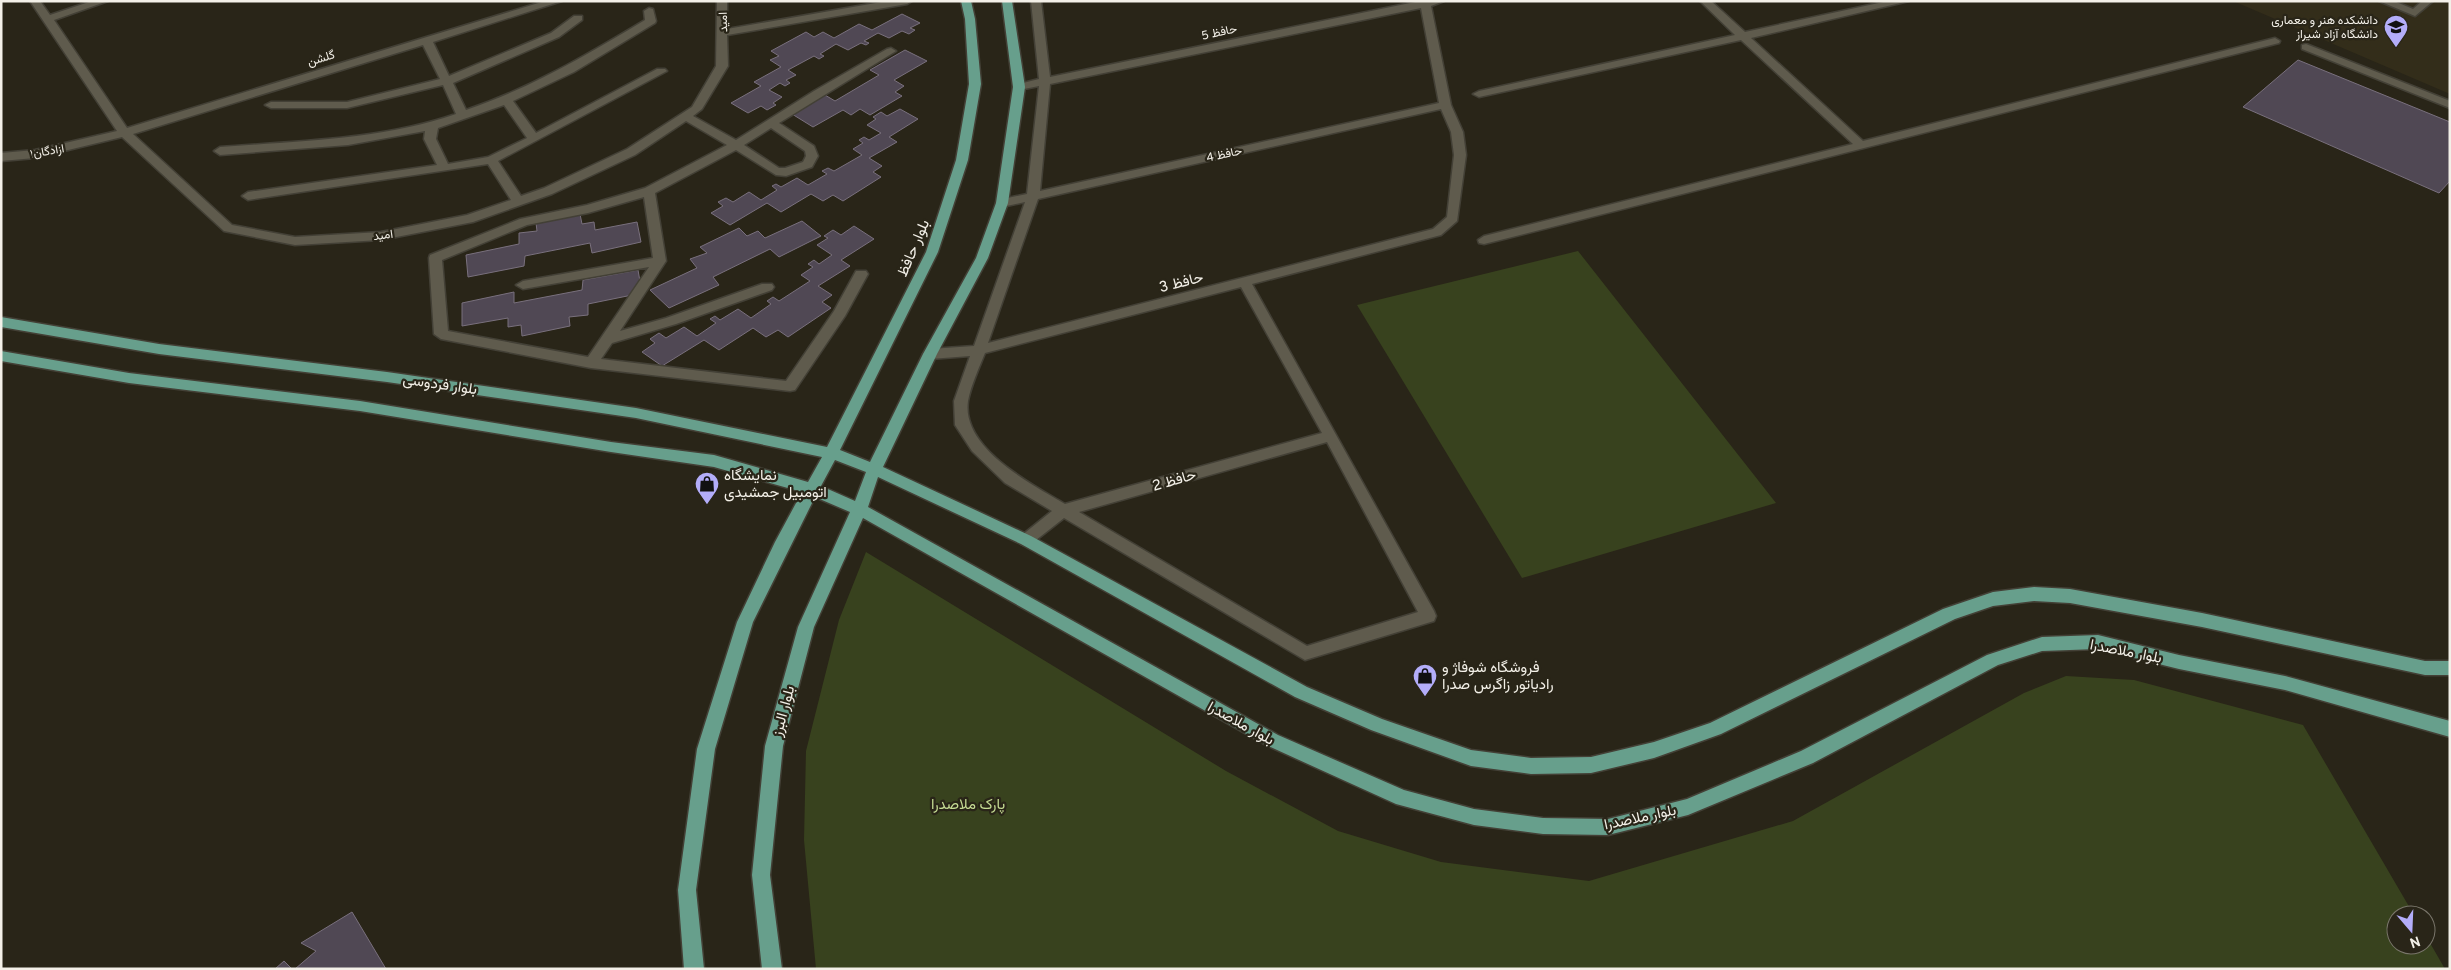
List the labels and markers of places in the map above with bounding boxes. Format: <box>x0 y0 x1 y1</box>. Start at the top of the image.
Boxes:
place label: دانشکده هنر و معماری دانشگاه آزاد شیراز <box>2271 13 2378 43</box>
school or university icon: دانشکده هنر و معماری دانشگاه آزاد شیراز <box>2383 14 2409 48</box>
place label: نمایشگاه اتومبیل جمشیدی <box>724 467 827 503</box>
shop icon: نمایشگاه اتومبیل جمشیدی <box>694 471 720 505</box>
place label: فروشگاه شوفاژ و رادیاتور زاگرس صدرا <box>1442 659 1554 695</box>
shop icon: فروشگاه شوفاژ و رادیاتور زاگرس صدرا <box>1412 663 1438 697</box>

